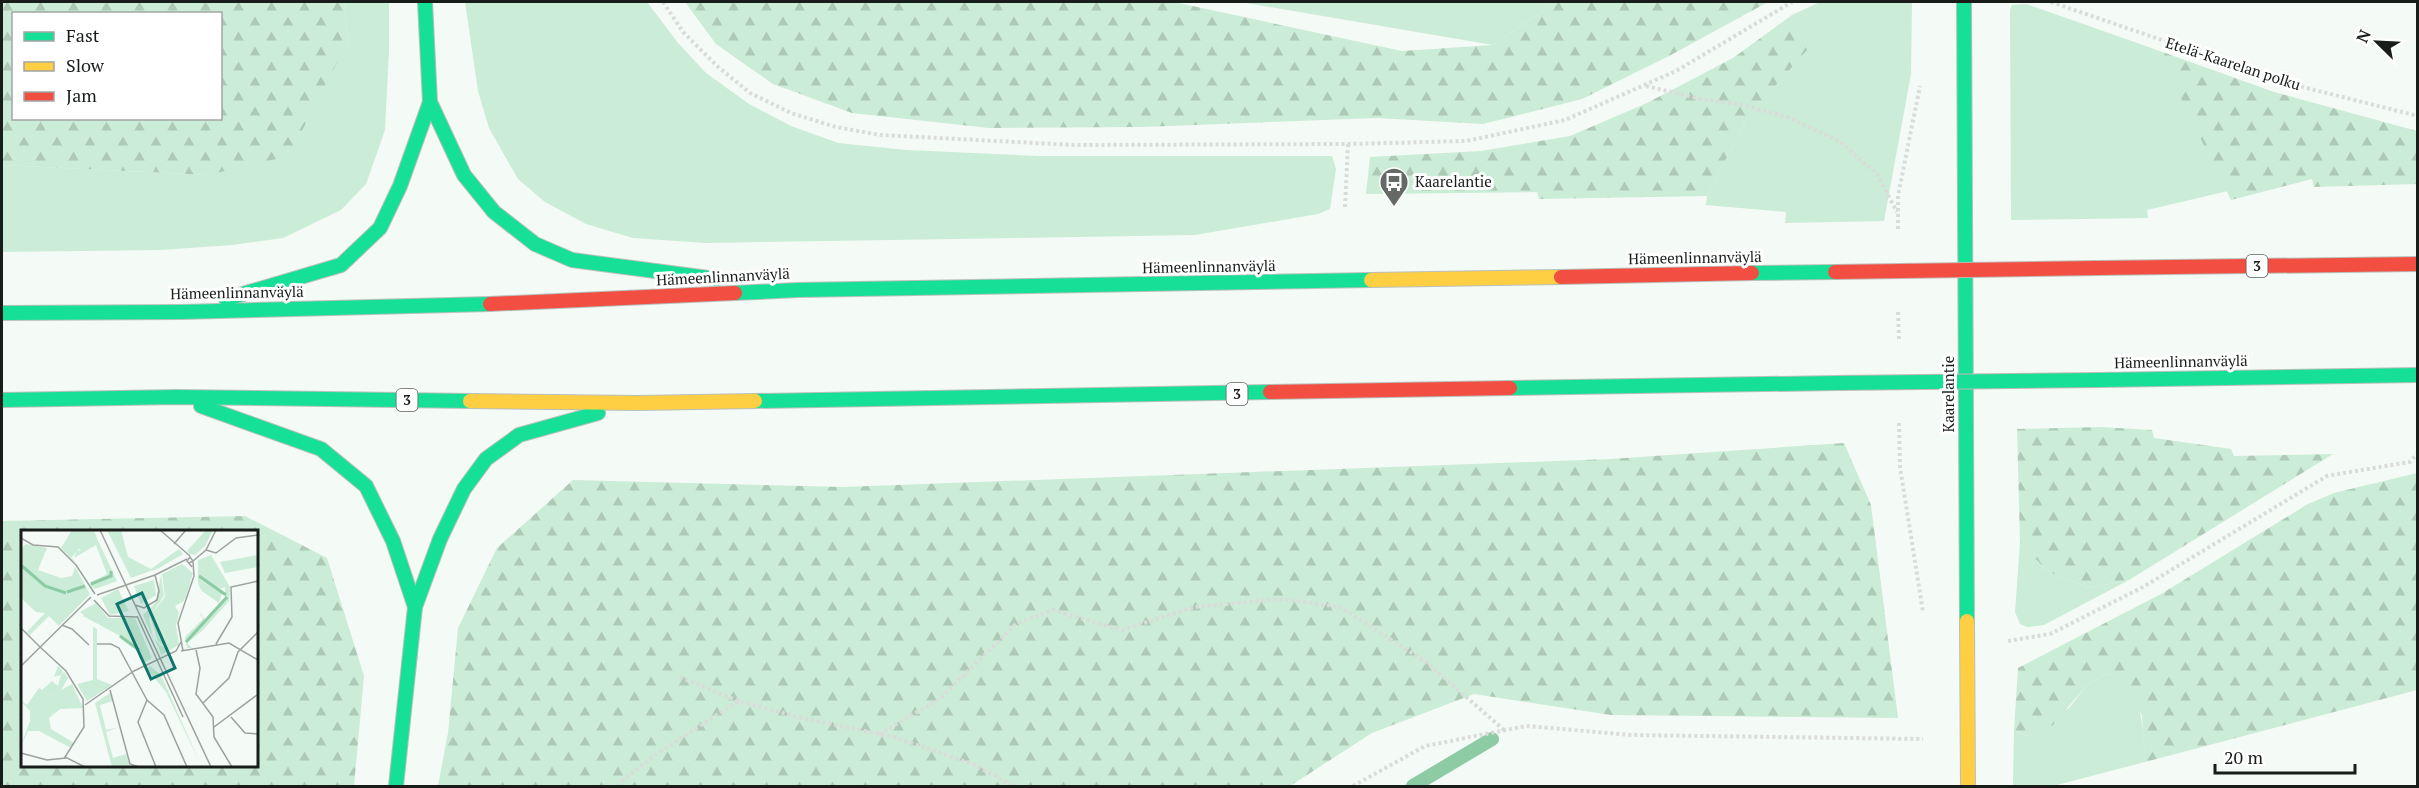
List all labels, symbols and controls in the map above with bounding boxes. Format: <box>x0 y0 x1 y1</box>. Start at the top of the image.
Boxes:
legend <box>12 12 222 120</box>
north arrow <box>2347 12 2407 72</box>
text: Fast <box>66 23 100 47</box>
text: N <box>2351 26 2376 46</box>
street label: Etelä-Kaarelan polku <box>2163 32 2304 94</box>
text: Slow <box>66 53 105 77</box>
text: Jam <box>66 83 97 107</box>
bus stop icon: Kaarelantie <box>1378 166 1410 208</box>
place label: Kaarelantie <box>1415 171 1492 191</box>
street label: Hämeenlinnanväylä <box>1628 246 1762 268</box>
street label: Hämeenlinnanväylä <box>1142 255 1276 277</box>
road number: 3 <box>2246 255 2268 277</box>
street label: Hämeenlinnanväylä <box>656 262 791 289</box>
street label: Hämeenlinnanväylä <box>170 281 304 303</box>
street label: Hämeenlinnanväylä <box>2114 350 2248 372</box>
street label: Kaarelantie <box>1938 356 1958 432</box>
road number: 3 <box>1226 383 1248 405</box>
road number: 3 <box>396 389 418 411</box>
inset map <box>21 530 258 767</box>
scale bar <box>2215 737 2354 775</box>
text: 20 m <box>2224 745 2264 769</box>

